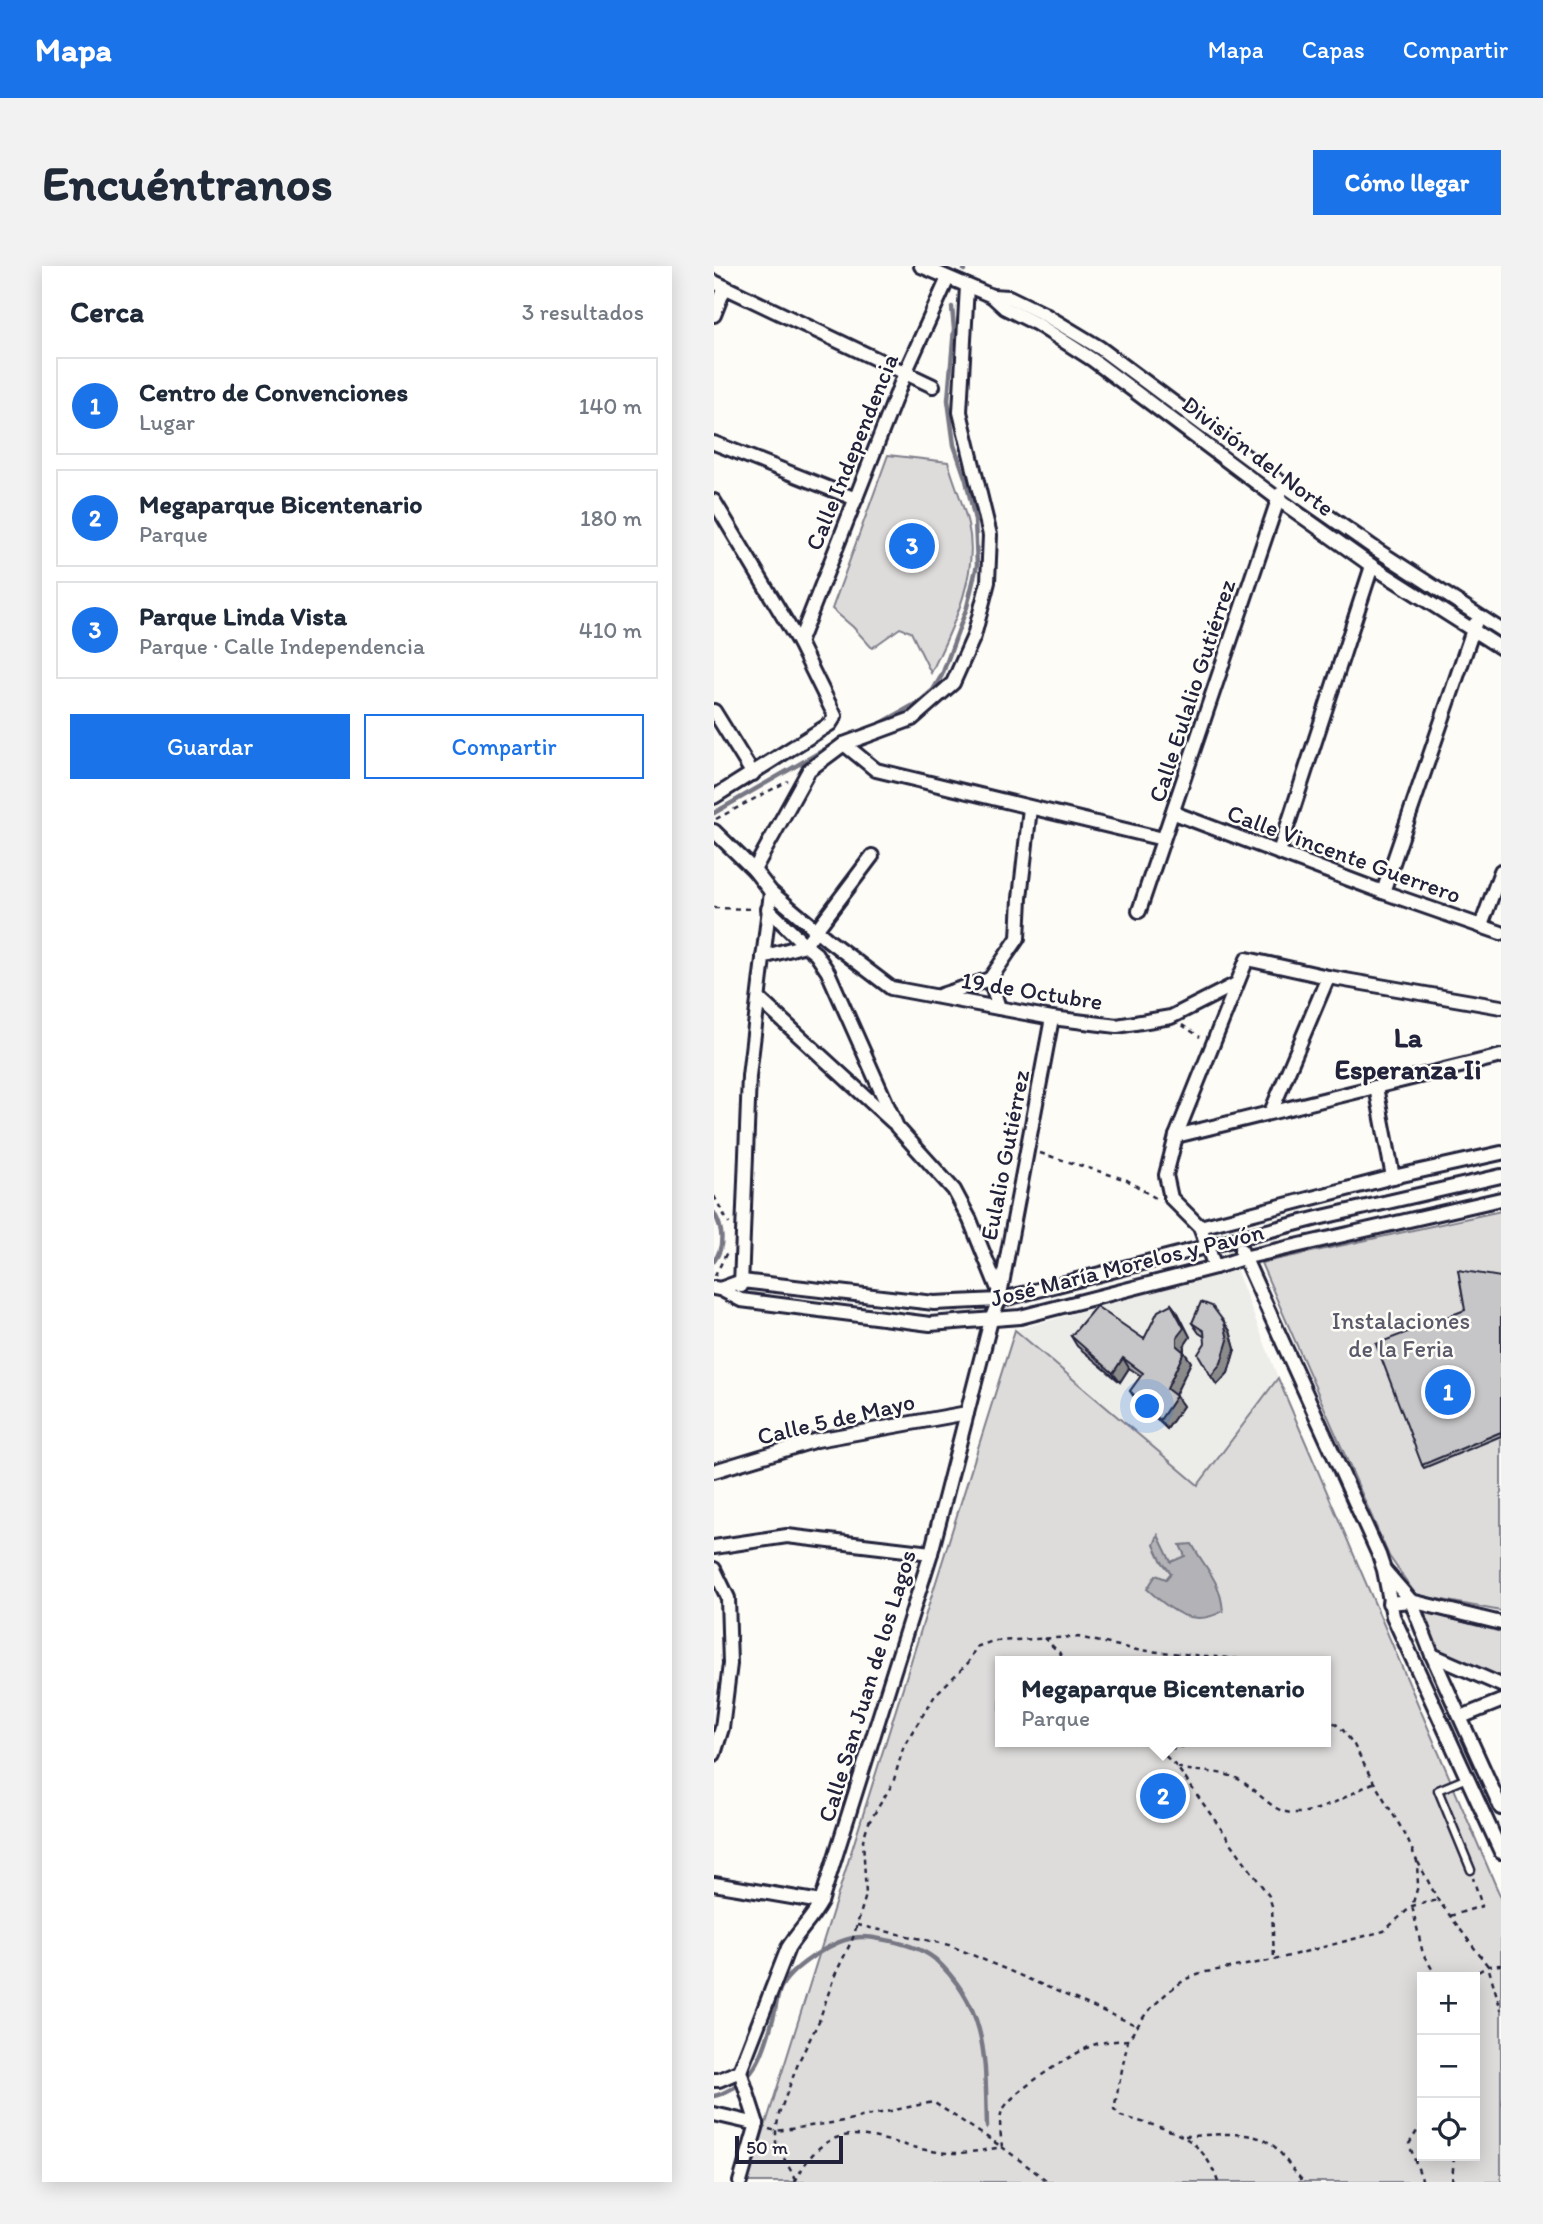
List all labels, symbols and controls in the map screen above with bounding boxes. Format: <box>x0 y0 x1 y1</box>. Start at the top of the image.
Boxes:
text: Mapa <box>35 30 112 69</box>
text: Mapa <box>1208 35 1264 64</box>
text: Capas <box>1302 35 1365 64</box>
text: Compartir <box>1403 35 1508 64</box>
button: Cómo llegar <box>1313 150 1501 215</box>
text: Encuéntranos <box>42 153 333 212</box>
text: Cerca <box>70 293 144 330</box>
text: 3 resultados <box>522 298 644 326</box>
street label: Calle Independencia <box>799 349 904 555</box>
text: Centro de Convenciones <box>139 376 408 408</box>
street label: División del Norte <box>1177 389 1340 522</box>
text: 1 <box>90 392 100 420</box>
text: 140 m <box>579 392 642 420</box>
text: Lugar <box>139 408 195 436</box>
text: Megaparque Bicentenario <box>139 488 423 520</box>
text: 2 <box>89 504 101 532</box>
text: 180 m <box>580 504 642 532</box>
text: Parque <box>139 520 208 548</box>
pin: 3 <box>889 520 935 572</box>
street label: Calle Eulalio Gutiérrez <box>1142 576 1241 806</box>
text: Parque Linda Vista <box>139 600 347 632</box>
text: 3 <box>89 616 101 644</box>
text: 410 m <box>579 616 642 644</box>
text: Parque · Calle Independencia <box>139 632 425 660</box>
button: Guardar <box>70 714 350 779</box>
button: Compartir <box>364 714 644 779</box>
street label: Calle Vincente Guerrero <box>1223 798 1465 909</box>
street label: 19 de Octubre <box>959 965 1105 1016</box>
district label: La Esperanza Ii <box>1335 1020 1481 1086</box>
street label: Eulalio Gutiérrez <box>974 1067 1035 1243</box>
street label: José María Morelos y Pavón <box>987 1216 1267 1313</box>
park label: Instalaciones de la Feria <box>1332 1306 1470 1363</box>
pin: 1 <box>1425 1366 1471 1418</box>
street label: Calle 5 de Mayo <box>754 1386 918 1451</box>
your location <box>1130 1389 1164 1423</box>
street label: Calle San Juan de los Lagos <box>811 1546 922 1825</box>
popup <box>995 1656 1331 1747</box>
text: Megaparque Bicentenario <box>1021 1672 1305 1704</box>
text: Parque <box>1021 1704 1090 1732</box>
pin: 2 <box>1140 1770 1186 1822</box>
map controls <box>1417 1972 1480 2161</box>
button: + <box>1417 1972 1480 2035</box>
button: − <box>1417 2035 1480 2098</box>
button: locate <box>1417 2098 1480 2161</box>
scale bar <box>735 2133 844 2165</box>
text: 50 m <box>746 2136 788 2159</box>

